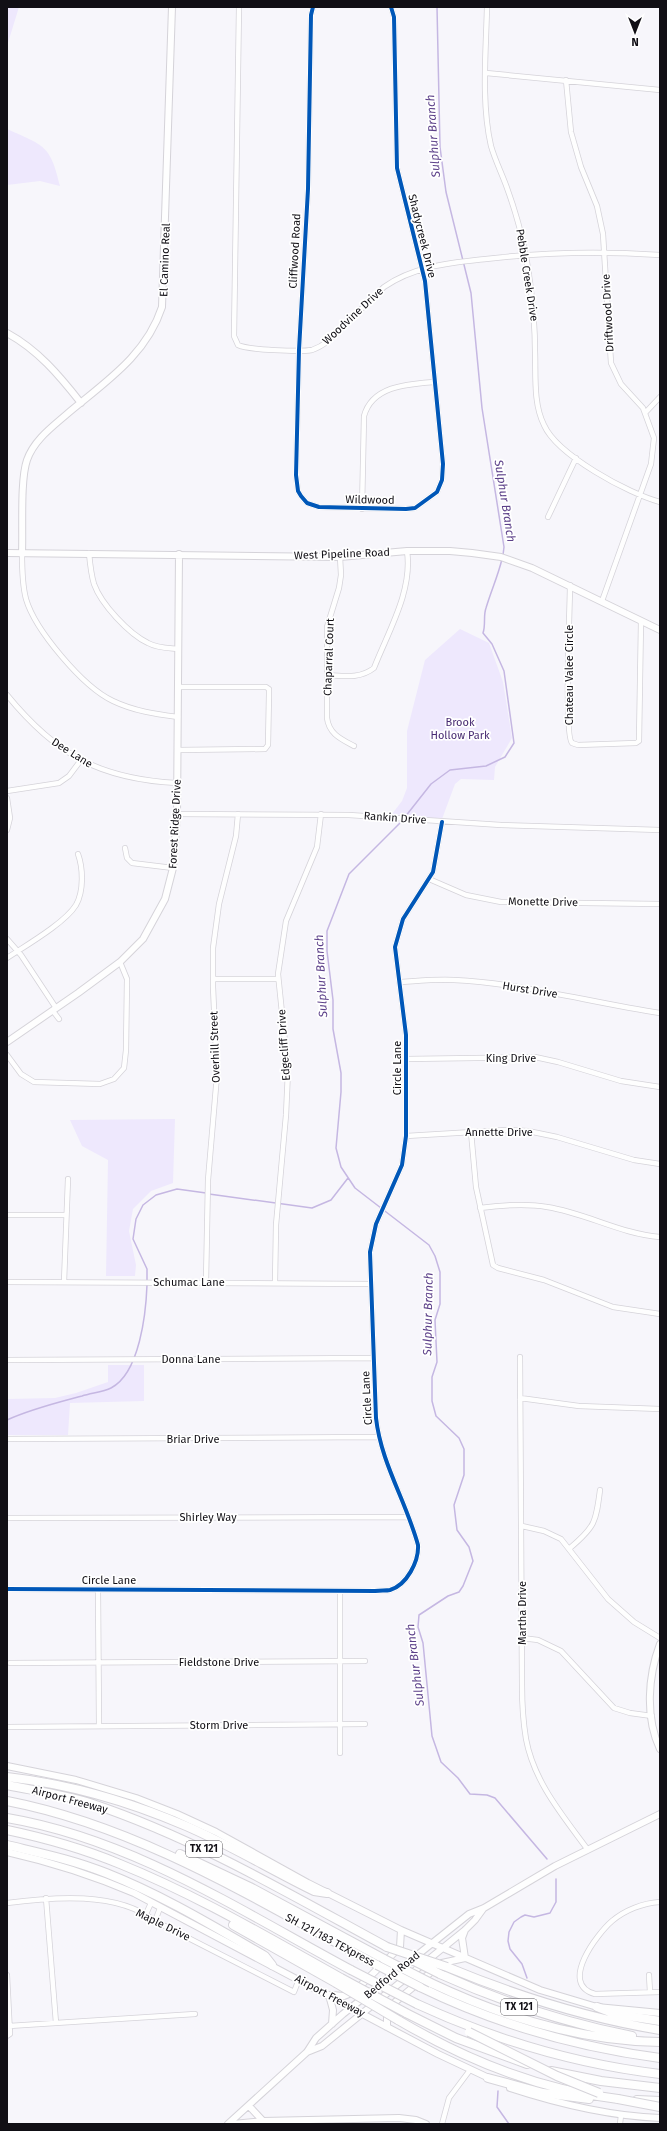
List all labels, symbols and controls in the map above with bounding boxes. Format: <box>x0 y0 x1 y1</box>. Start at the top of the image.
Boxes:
north arrow <box>615 12 655 52</box>
text: N <box>631 35 639 48</box>
water label: Sulphur Branch <box>423 94 443 179</box>
street label: Shadycreek Drive <box>405 193 439 279</box>
street label: Cliffwood Road <box>287 213 303 289</box>
street label: El Camino Real <box>157 223 173 297</box>
street label: Pebble Creek Drive <box>513 228 541 322</box>
street label: Driftwood Drive <box>599 274 617 352</box>
street label: Woodvine Drive <box>320 285 386 347</box>
water label: Sulphur Branch <box>491 458 518 543</box>
street label: Wildwood <box>345 493 395 507</box>
street label: West Pipeline Road <box>294 546 390 562</box>
street label: Chaparral Court <box>321 618 337 696</box>
street label: Chateau Valee Circle <box>563 625 576 725</box>
park label: Brook Hollow Park <box>430 716 490 742</box>
street label: Dee Lane <box>49 735 95 771</box>
street label: Forest Ridge Drive <box>166 779 184 869</box>
street label: Rankin Drive <box>363 809 427 827</box>
street label: Monette Drive <box>508 895 578 909</box>
water label: Sulphur Branch <box>312 934 330 1019</box>
street label: Hurst Drive <box>501 979 559 1001</box>
street label: Edgecliff Drive <box>275 1009 293 1081</box>
street label: Overhill Street <box>207 1011 223 1083</box>
street label: Circle Lane <box>391 1041 404 1095</box>
street label: King Drive <box>486 1052 536 1065</box>
street label: Annette Drive <box>465 1126 533 1139</box>
water label: Sulphur Branch <box>420 1272 436 1357</box>
street label: Schumac Lane <box>153 1276 225 1289</box>
street label: Donna Lane <box>161 1353 221 1366</box>
street label: Circle Lane <box>359 1371 375 1425</box>
street label: Briar Drive <box>167 1433 219 1446</box>
street label: Shirley Way <box>179 1511 237 1524</box>
street label: Circle Lane <box>82 1574 136 1587</box>
street label: Martha Drive <box>516 1581 529 1645</box>
water label: Sulphur Branch <box>403 1623 427 1708</box>
street label: Fieldstone Drive <box>179 1656 259 1669</box>
street label: Storm Drive <box>190 1719 248 1732</box>
street label: Airport Freeway <box>31 1784 110 1816</box>
road number: TX 121 <box>186 1841 222 1857</box>
street label: Maple Drive <box>134 1906 192 1944</box>
street label: SH 121/183 TEXpress <box>283 1911 377 1969</box>
street label: Bedford Road <box>361 1949 423 2001</box>
street label: Airport Freeway <box>293 1972 368 2020</box>
road number: TX 121 <box>501 1999 537 2015</box>

